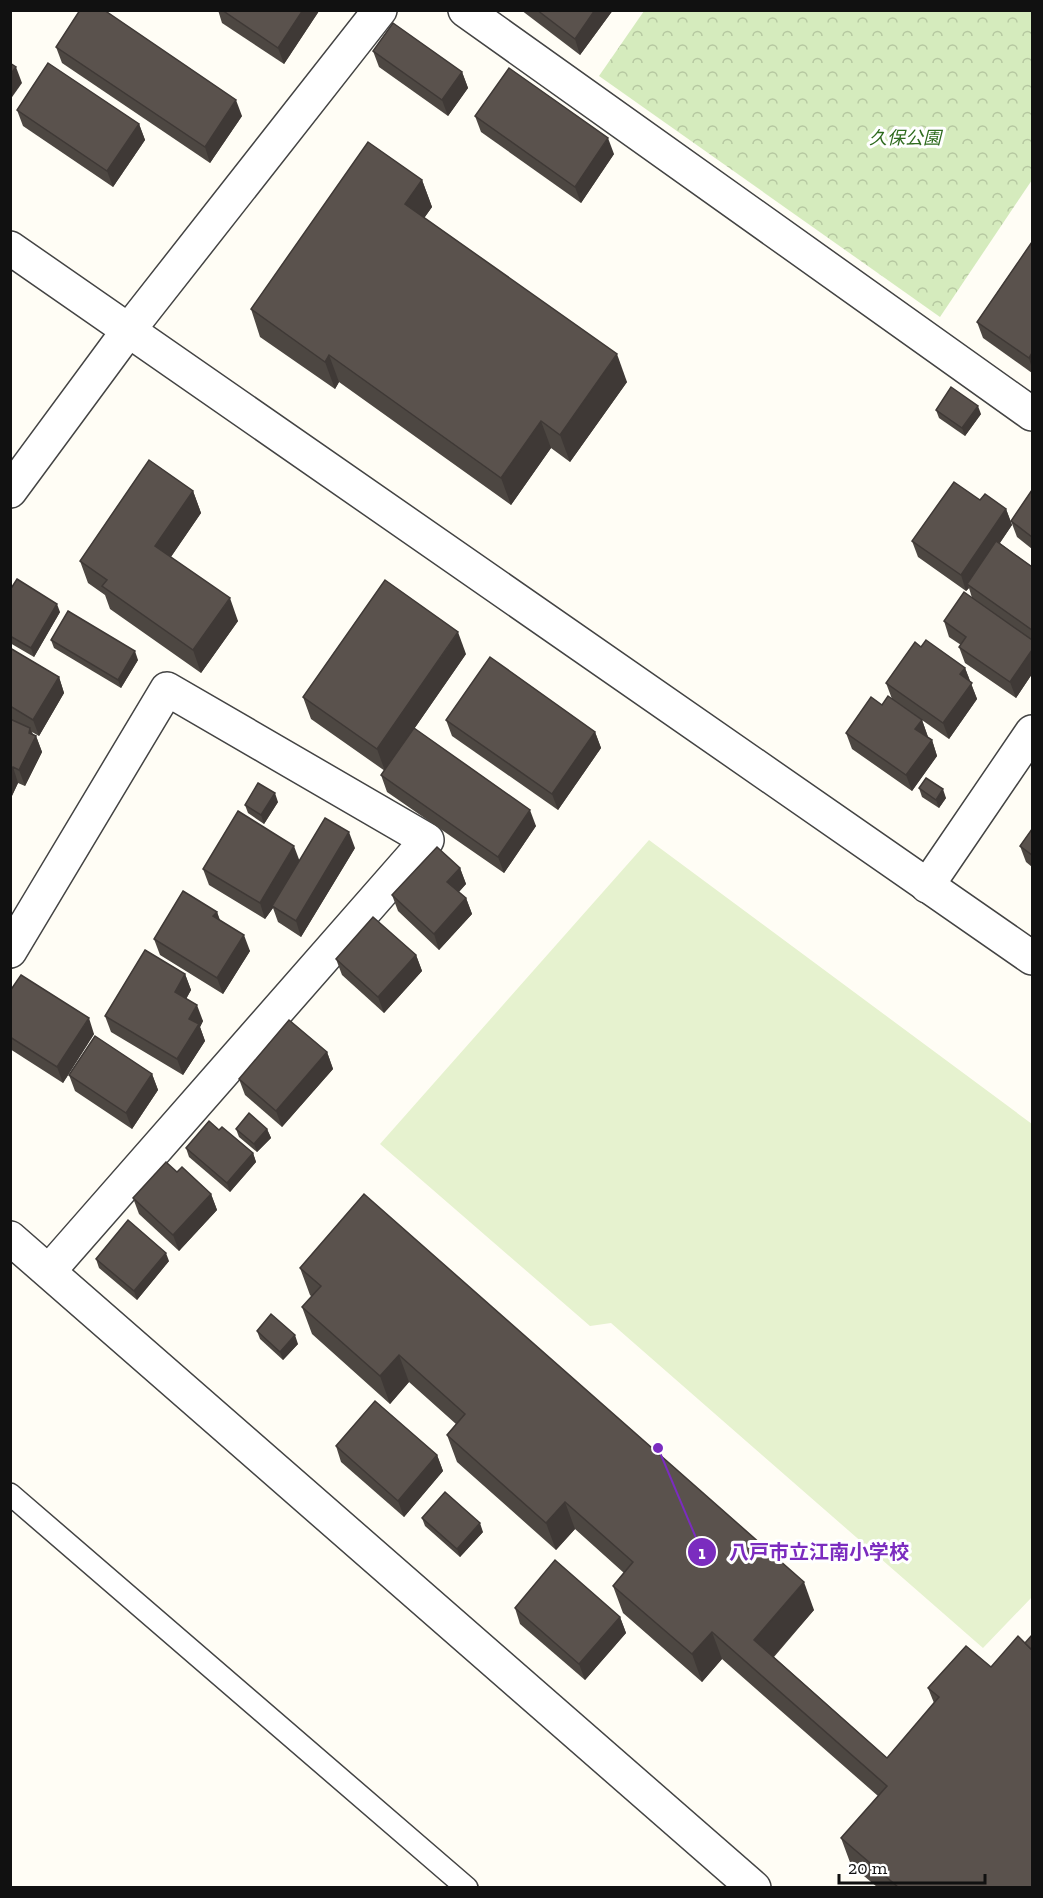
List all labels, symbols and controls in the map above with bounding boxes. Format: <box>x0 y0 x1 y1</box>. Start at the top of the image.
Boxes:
park label: 久保公園 <box>869 127 944 149</box>
callout: 八戸市立江南小学校 <box>687 1533 921 1571</box>
text: 八戸市立江南小学校 <box>729 1540 909 1564</box>
text: 1 <box>698 1542 706 1564</box>
scale bar <box>839 1847 984 1885</box>
text: 20 m <box>848 1857 888 1879</box>

